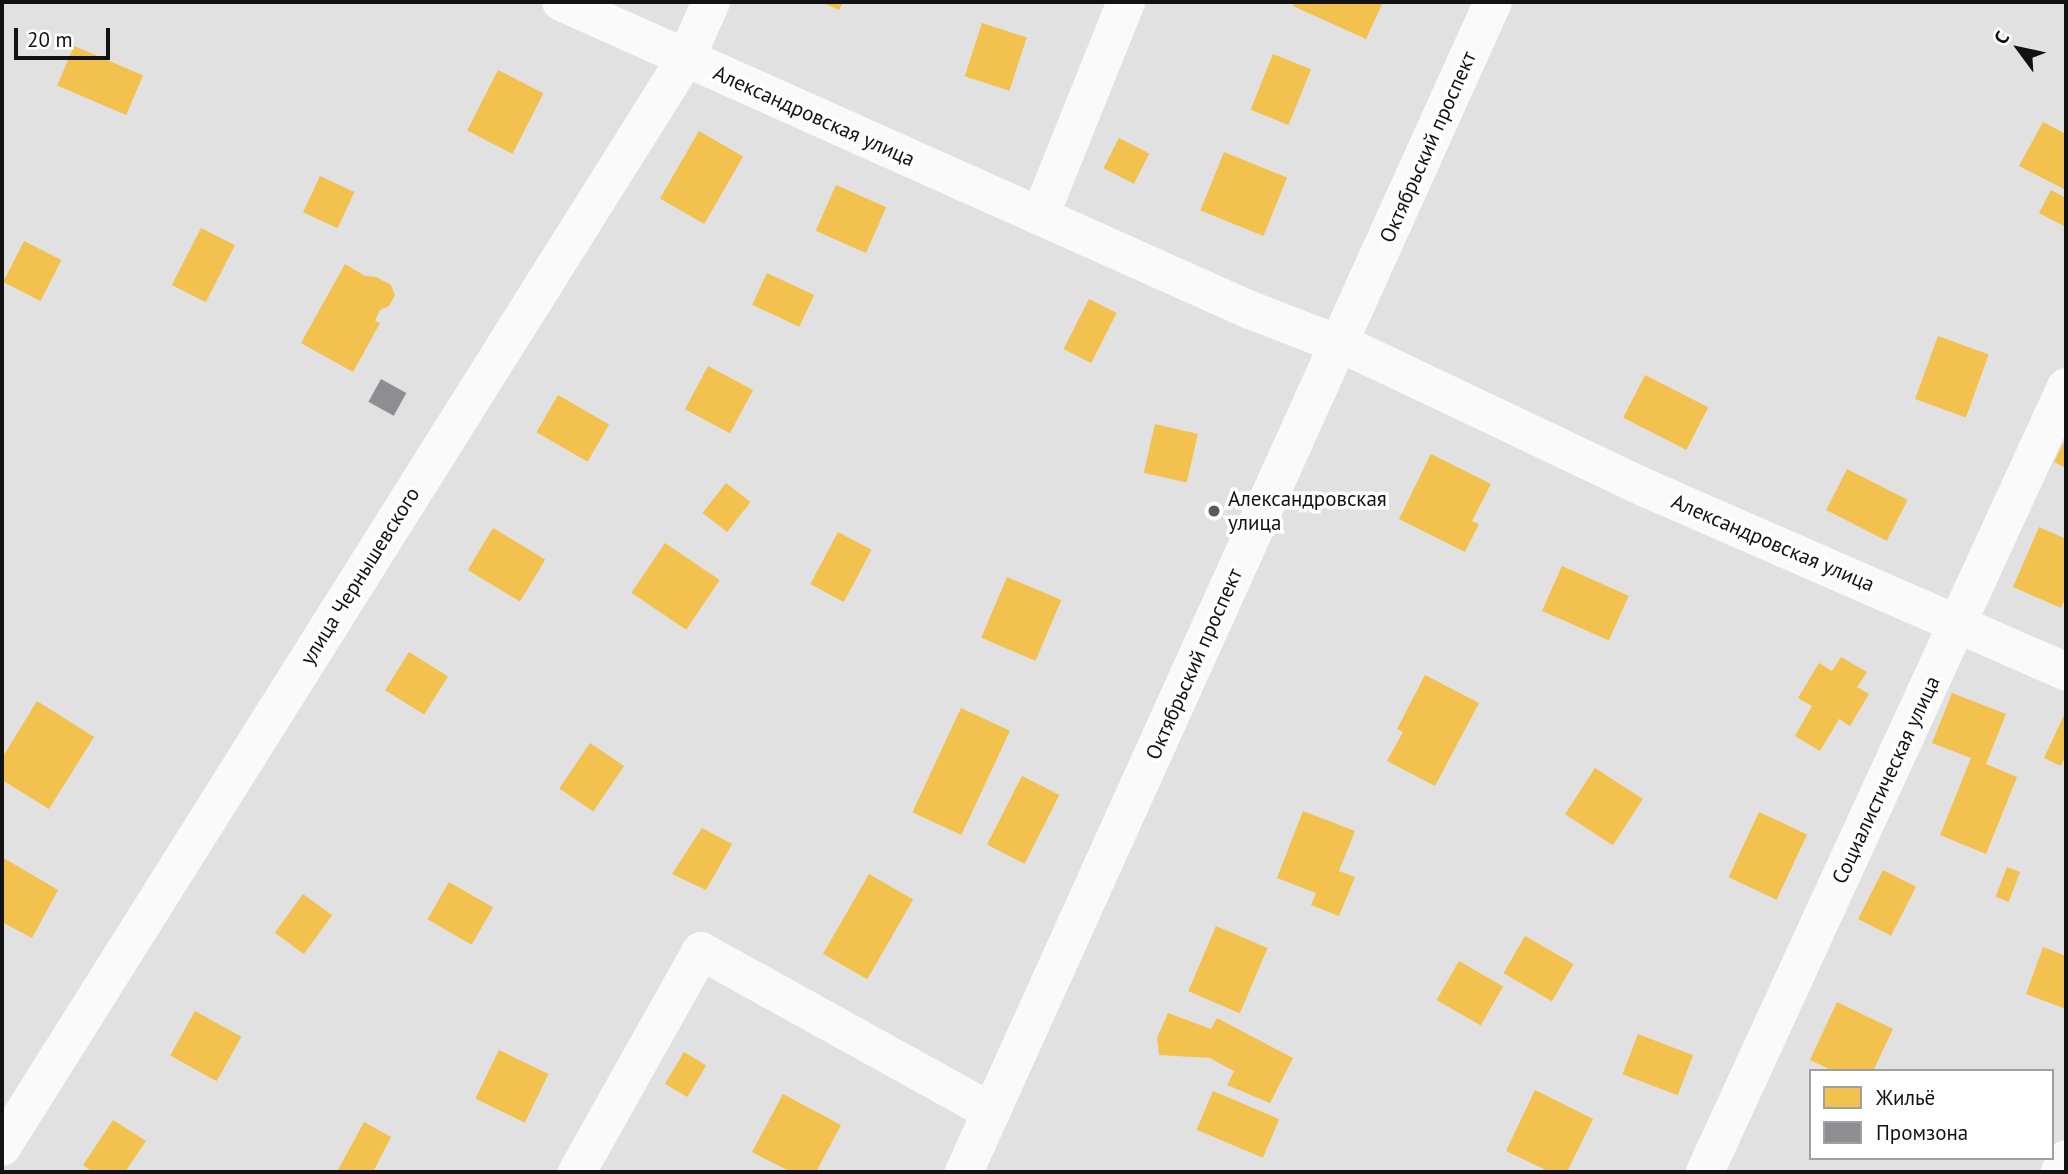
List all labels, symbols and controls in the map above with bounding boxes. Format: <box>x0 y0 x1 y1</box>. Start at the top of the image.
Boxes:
scale bar <box>18 14 114 58</box>
north arrow <box>1984 14 2054 84</box>
text: 20 m <box>27 26 73 53</box>
text: С <box>1988 27 2014 49</box>
street label: Октябрьский проспект <box>1374 48 1482 246</box>
street label: Александровская улица <box>709 60 919 172</box>
street label: улица Чернышевского <box>295 482 425 670</box>
place label: Александровская улица <box>1228 486 1387 536</box>
street label: Александровская улица <box>1668 489 1878 597</box>
marker: Александровская улица <box>1206 503 1222 519</box>
street label: Октябрьский проспект <box>1140 565 1248 763</box>
street label: Социалистическая улица <box>1827 672 1945 888</box>
legend <box>1809 1069 2054 1160</box>
text: Жильё <box>1876 1084 1935 1111</box>
text: Промзона <box>1876 1119 1968 1146</box>

